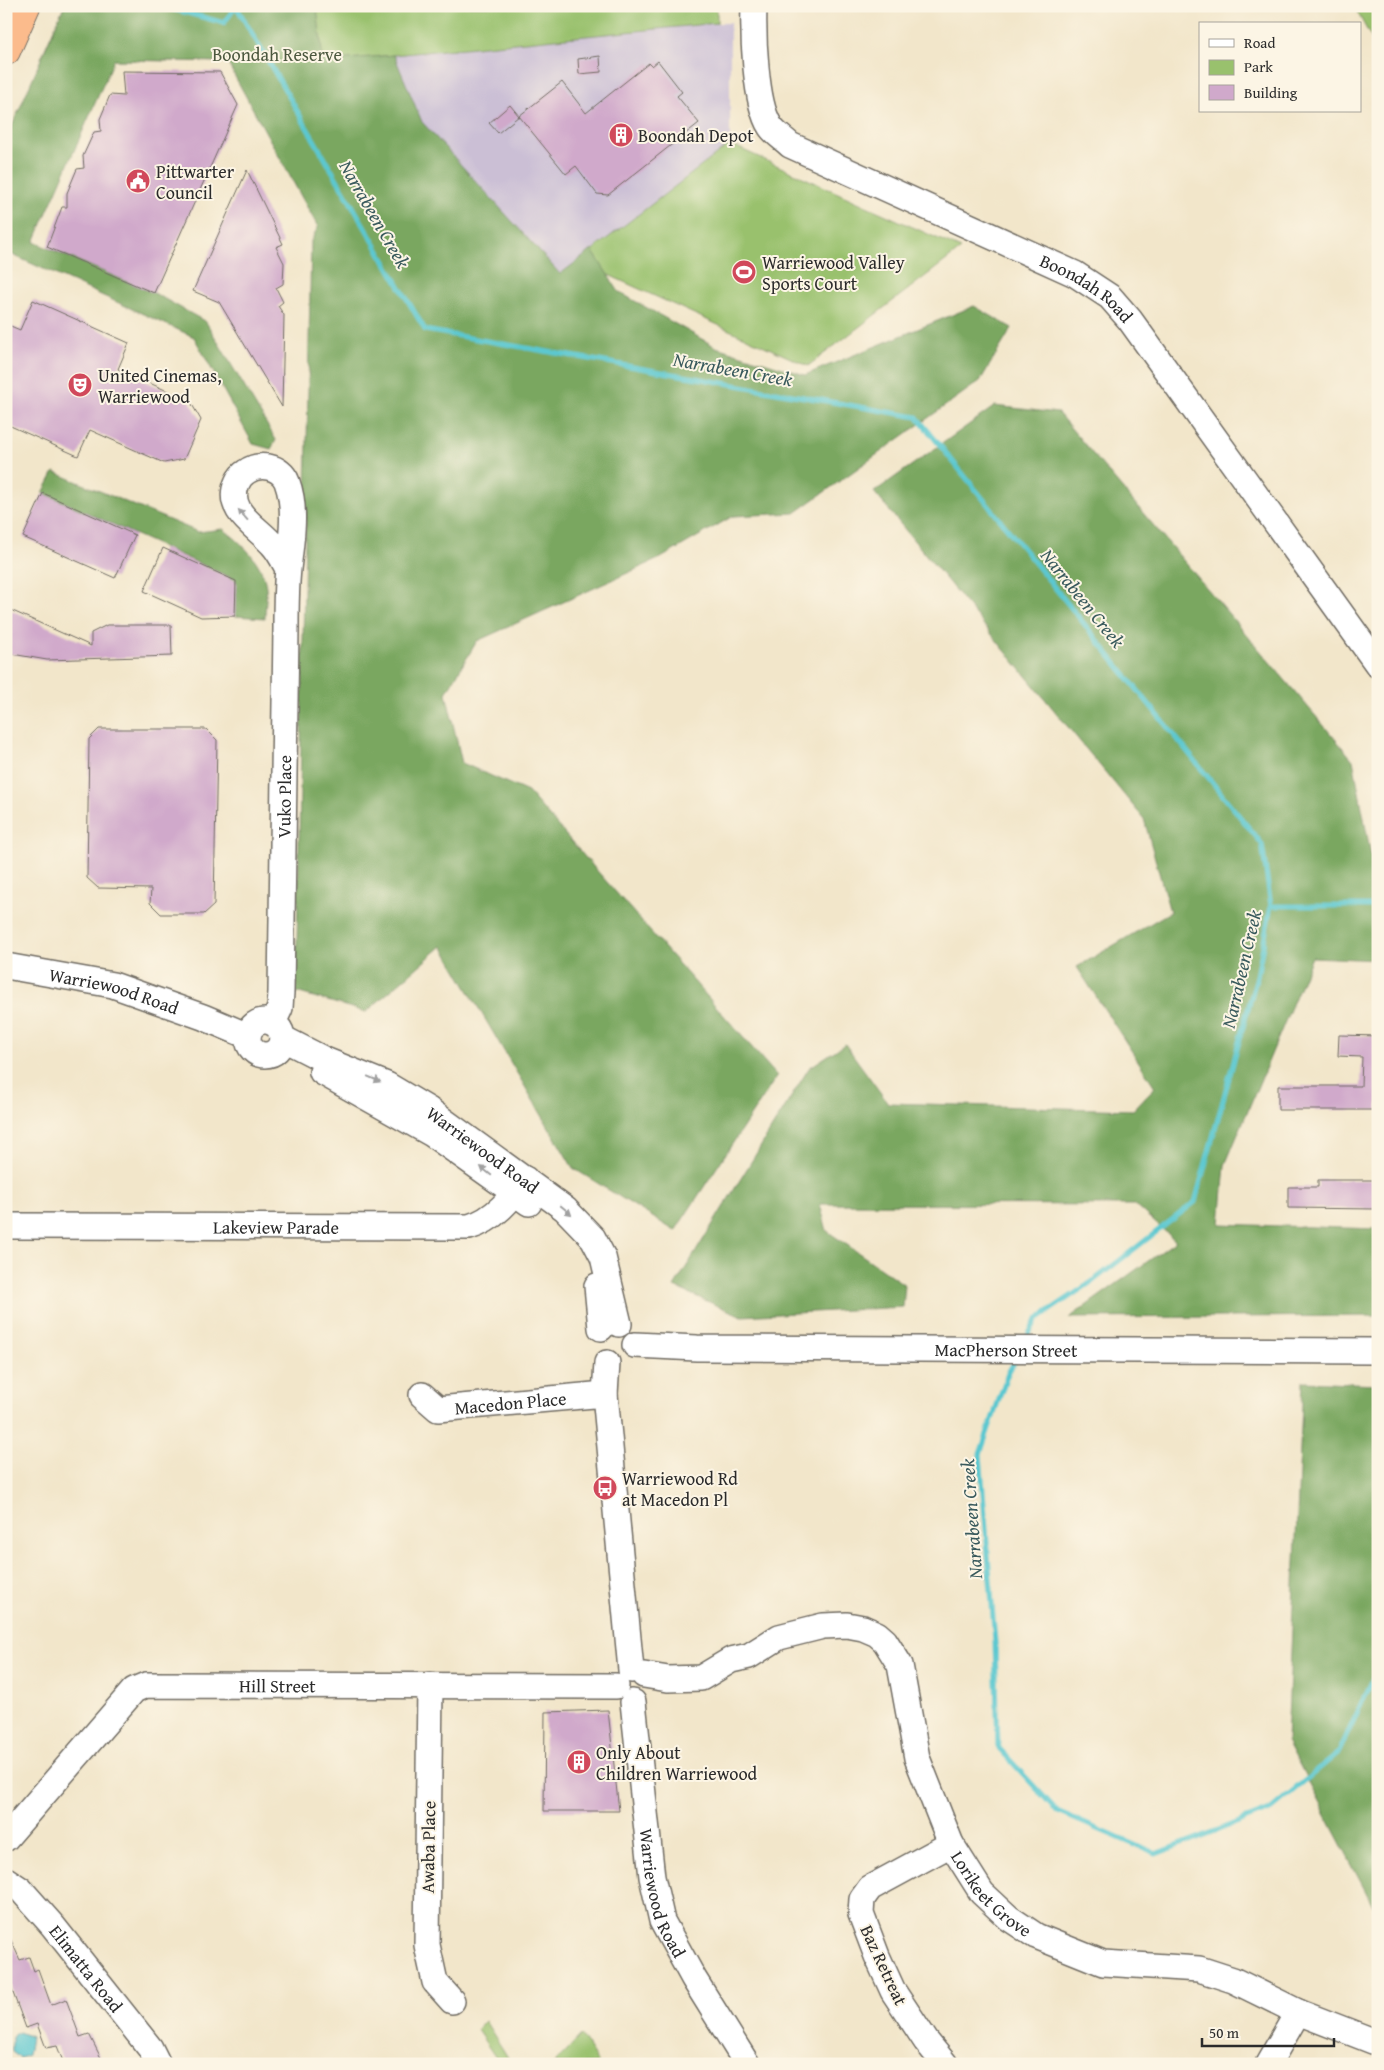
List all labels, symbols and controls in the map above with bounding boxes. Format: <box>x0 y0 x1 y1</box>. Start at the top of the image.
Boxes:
legend <box>1199 22 1362 112</box>
text: Road <box>1244 32 1275 53</box>
park label: Boondah Reserve <box>212 41 342 68</box>
text: Park <box>1244 56 1273 77</box>
text: Building <box>1244 82 1298 103</box>
building icon: Boondah Depot <box>608 122 634 148</box>
place label: Boondah Depot <box>638 122 754 149</box>
water label: Narrabeen Creek <box>332 154 417 273</box>
place label: Pittwarter Council <box>156 158 235 206</box>
public building icon: Pittwarter Council <box>125 168 151 194</box>
street label: Boondah Road <box>1036 246 1140 329</box>
place label: Warriewood Valley Sports Court <box>762 249 905 297</box>
sports icon: Warriewood Valley Sports Court <box>731 259 757 285</box>
water label: Narrabeen Creek <box>670 345 795 393</box>
place label: United Cinemas, Warriewood <box>98 362 222 410</box>
theatre icon: United Cinemas, Warriewood <box>67 372 93 398</box>
one-way arrow <box>237 510 249 522</box>
water label: Narrabeen Creek <box>1034 542 1132 654</box>
street label: Vuko Place <box>270 755 298 838</box>
water label: Narrabeen Creek <box>1214 907 1268 1032</box>
street label: Warriewood Road <box>47 960 183 1021</box>
one-way arrow <box>367 1076 381 1084</box>
street label: Warriewood Road <box>421 1099 545 1200</box>
one-way arrow <box>480 1166 493 1177</box>
one-way arrow <box>559 1204 572 1215</box>
street label: Lakeview Parade <box>213 1213 339 1240</box>
street label: MacPherson Street <box>934 1336 1078 1363</box>
street label: Macedon Place <box>453 1384 568 1421</box>
water label: Narrabeen Creek <box>953 1458 989 1581</box>
place label: Warriewood Rd at Macedon Pl <box>622 1465 738 1513</box>
bus stop icon: Warriewood Rd at Macedon Pl <box>592 1475 618 1501</box>
street label: Hill Street <box>239 1672 316 1699</box>
place label: Only About Children Warriewood <box>596 1739 758 1787</box>
building icon: Only About Children Warriewood <box>566 1749 592 1775</box>
street label: Awaba Place <box>414 1800 442 1894</box>
street label: Warriewood Road <box>633 1827 693 1963</box>
street label: Lorikeet Grove <box>945 1845 1037 1943</box>
street label: Elimatta Road <box>43 1918 130 2018</box>
street label: Baz Retreat <box>854 1920 915 2010</box>
scale bar <box>1202 2015 1334 2047</box>
text: 50 m <box>1209 2022 1240 2043</box>

